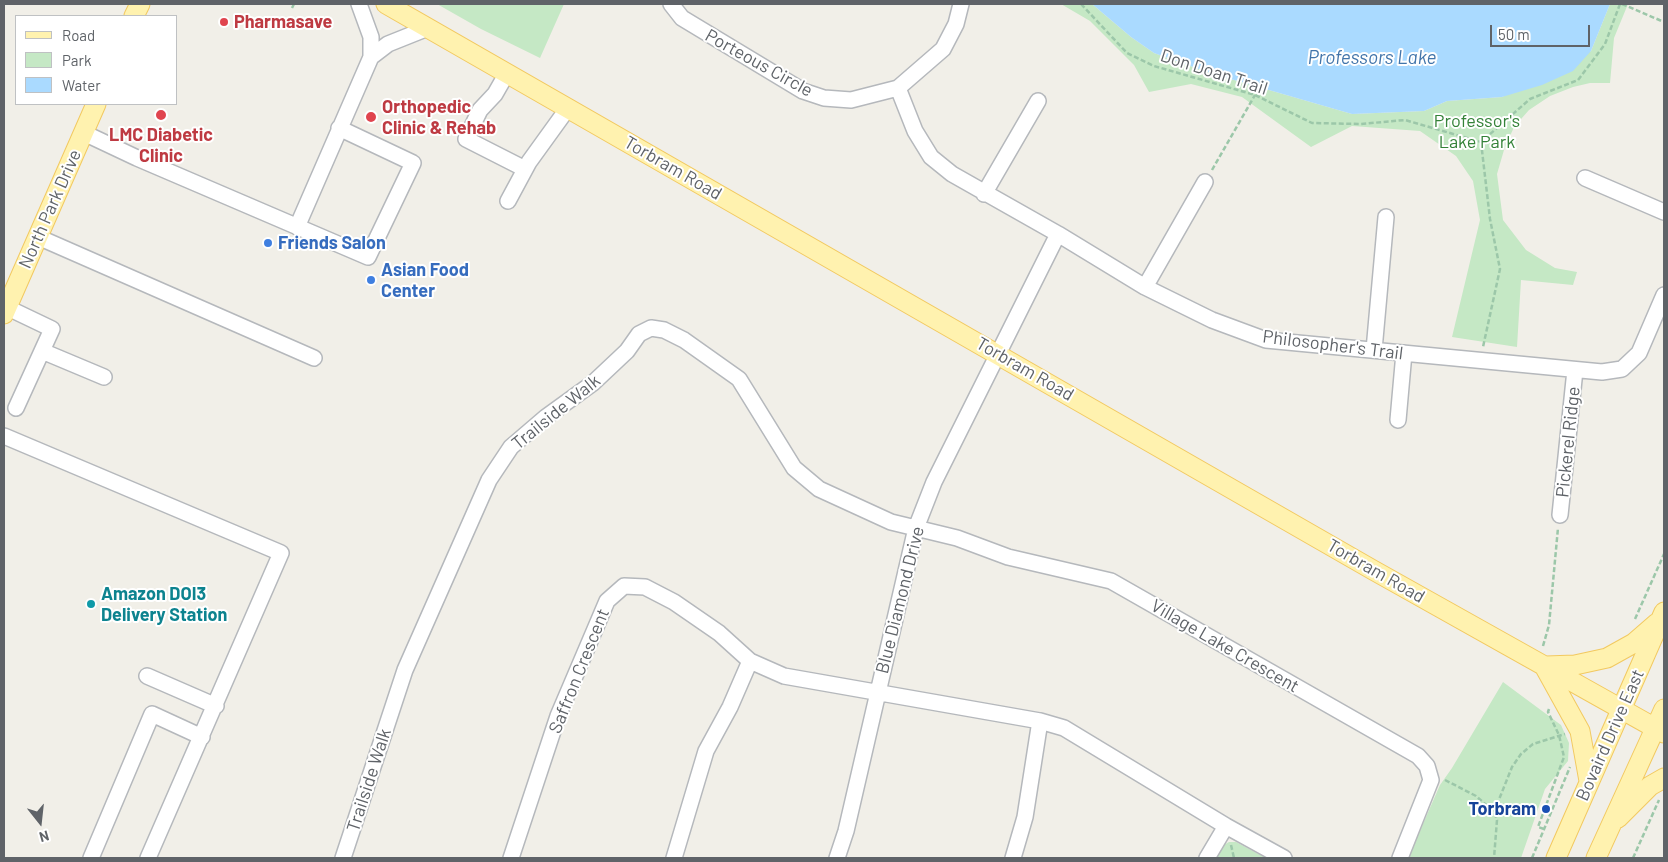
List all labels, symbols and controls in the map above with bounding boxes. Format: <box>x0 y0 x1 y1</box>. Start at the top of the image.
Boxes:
place label: Pharmasave <box>234 11 332 33</box>
legend <box>15 15 178 105</box>
scale bar <box>1493 15 1593 47</box>
marker: Pharmasave <box>218 16 230 28</box>
street label: Porteous Circle <box>701 25 817 101</box>
text: 50 m <box>1498 25 1530 43</box>
text: Road <box>62 26 95 44</box>
street label: Don Doan Trail <box>1158 45 1270 99</box>
water label: Professors Lake <box>1308 47 1436 69</box>
text: Park <box>62 51 91 69</box>
text: Water <box>62 76 101 94</box>
place label: Orthopedic Clinic & Rehab <box>382 96 496 138</box>
marker: LMC Diabetic Clinic <box>154 108 168 122</box>
marker: Orthopedic Clinic & Rehab <box>364 110 378 124</box>
park label: Professor's Lake Park <box>1434 110 1520 152</box>
place label: LMC Diabetic Clinic <box>109 124 213 166</box>
street label: Torbram Road <box>620 131 726 205</box>
street label: North Park Drive <box>14 146 86 272</box>
place label: Friends Salon <box>278 232 386 254</box>
marker: Friends Salon <box>262 237 274 249</box>
place label: Asian Food Center <box>381 259 469 302</box>
marker: Asian Food Center <box>365 274 377 286</box>
street label: Philosopher's Trail <box>1261 326 1405 364</box>
street label: Torbram Road <box>972 332 1078 406</box>
street label: Trailside Walk <box>508 370 604 454</box>
street label: Pickerel Ridge <box>1551 386 1585 498</box>
street label: Blue Diamond Drive <box>871 524 929 676</box>
street label: Torbram Road <box>1323 534 1429 608</box>
place label: Amazon DOI3 Delivery Station <box>101 583 227 626</box>
street label: Village Lake Crescent <box>1147 595 1303 697</box>
marker: Amazon DOI3 Delivery Station <box>85 598 97 610</box>
street label: Saffron Crescent <box>544 605 614 737</box>
street label: Bovaird Drive East <box>1571 666 1649 804</box>
street label: Trailside Walk <box>342 726 396 834</box>
north arrow <box>15 797 65 847</box>
place label: Torbram <box>1469 798 1536 820</box>
marker: Torbram <box>1540 803 1552 815</box>
text: N <box>37 827 51 846</box>

